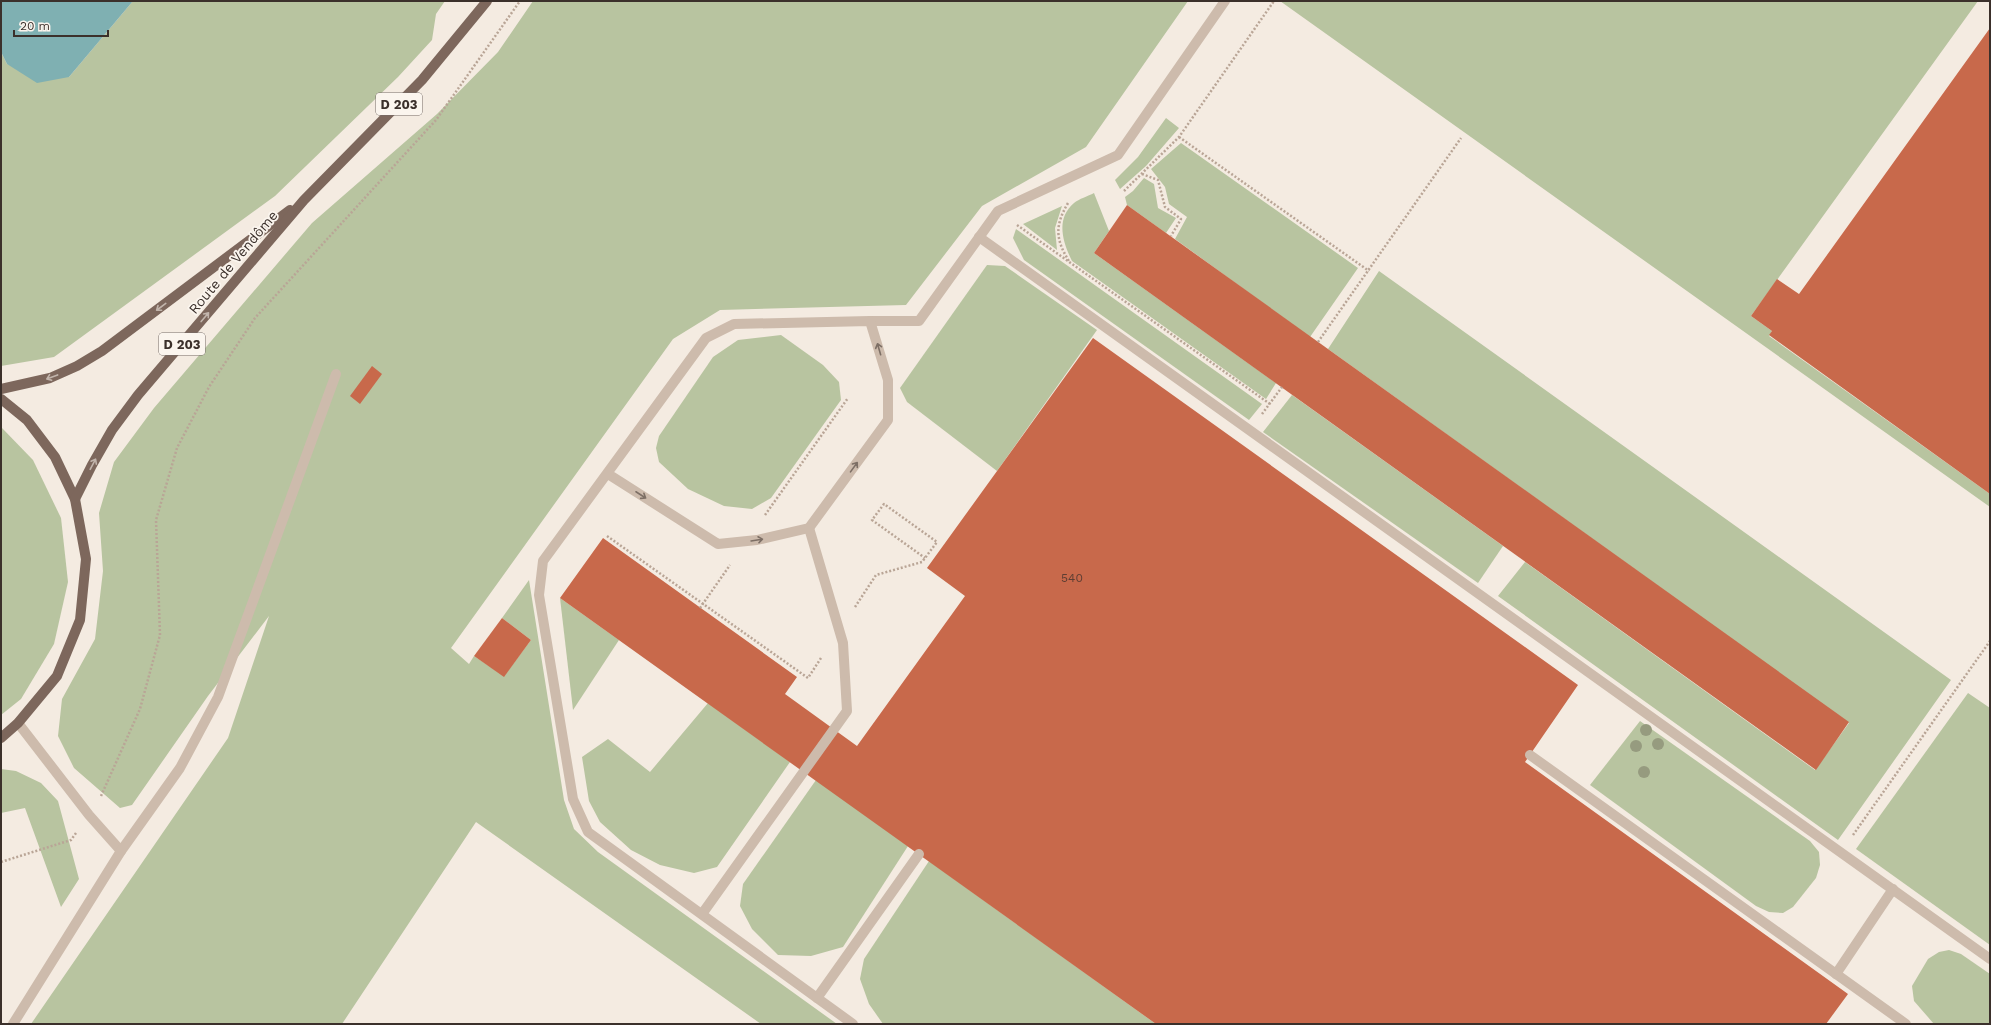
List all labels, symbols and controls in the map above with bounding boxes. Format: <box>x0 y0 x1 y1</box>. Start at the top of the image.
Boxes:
scale bar <box>14 12 108 38</box>
text: 20 m <box>20 19 50 33</box>
road number: D 203 <box>376 93 422 115</box>
street label: Route de Vendôme <box>185 207 281 317</box>
one-way arrow <box>155 303 166 311</box>
one-way arrow <box>201 312 210 322</box>
road number: D 203 <box>159 333 205 355</box>
one-way arrow <box>875 343 882 356</box>
one-way arrow <box>46 373 58 381</box>
one-way arrow <box>89 458 97 470</box>
one-way arrow <box>850 461 858 472</box>
one-way arrow <box>635 491 646 499</box>
one-way arrow <box>750 536 763 544</box>
house number: 540 <box>1061 571 1083 585</box>

